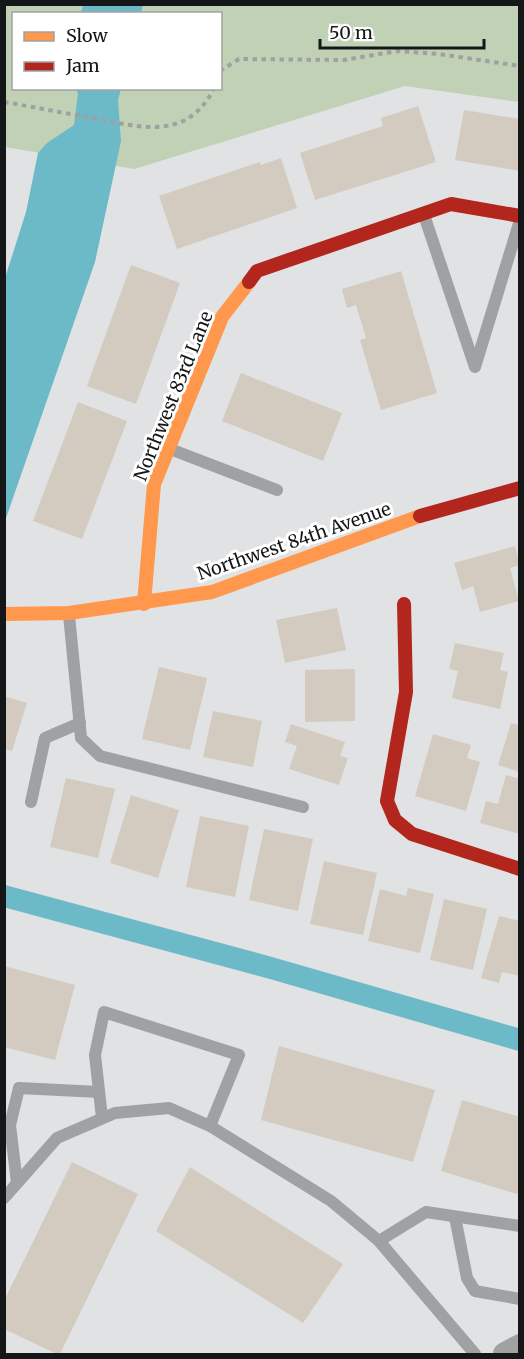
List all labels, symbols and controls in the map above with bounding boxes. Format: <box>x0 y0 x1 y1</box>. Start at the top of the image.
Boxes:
legend <box>12 12 222 90</box>
scale bar <box>320 12 484 50</box>
text: 50 m <box>329 21 373 44</box>
text: Slow <box>66 24 109 47</box>
text: Jam <box>65 54 100 77</box>
street label: Northwest 83rd Lane <box>128 308 218 484</box>
street label: Northwest 84th Avenue <box>194 497 394 585</box>

